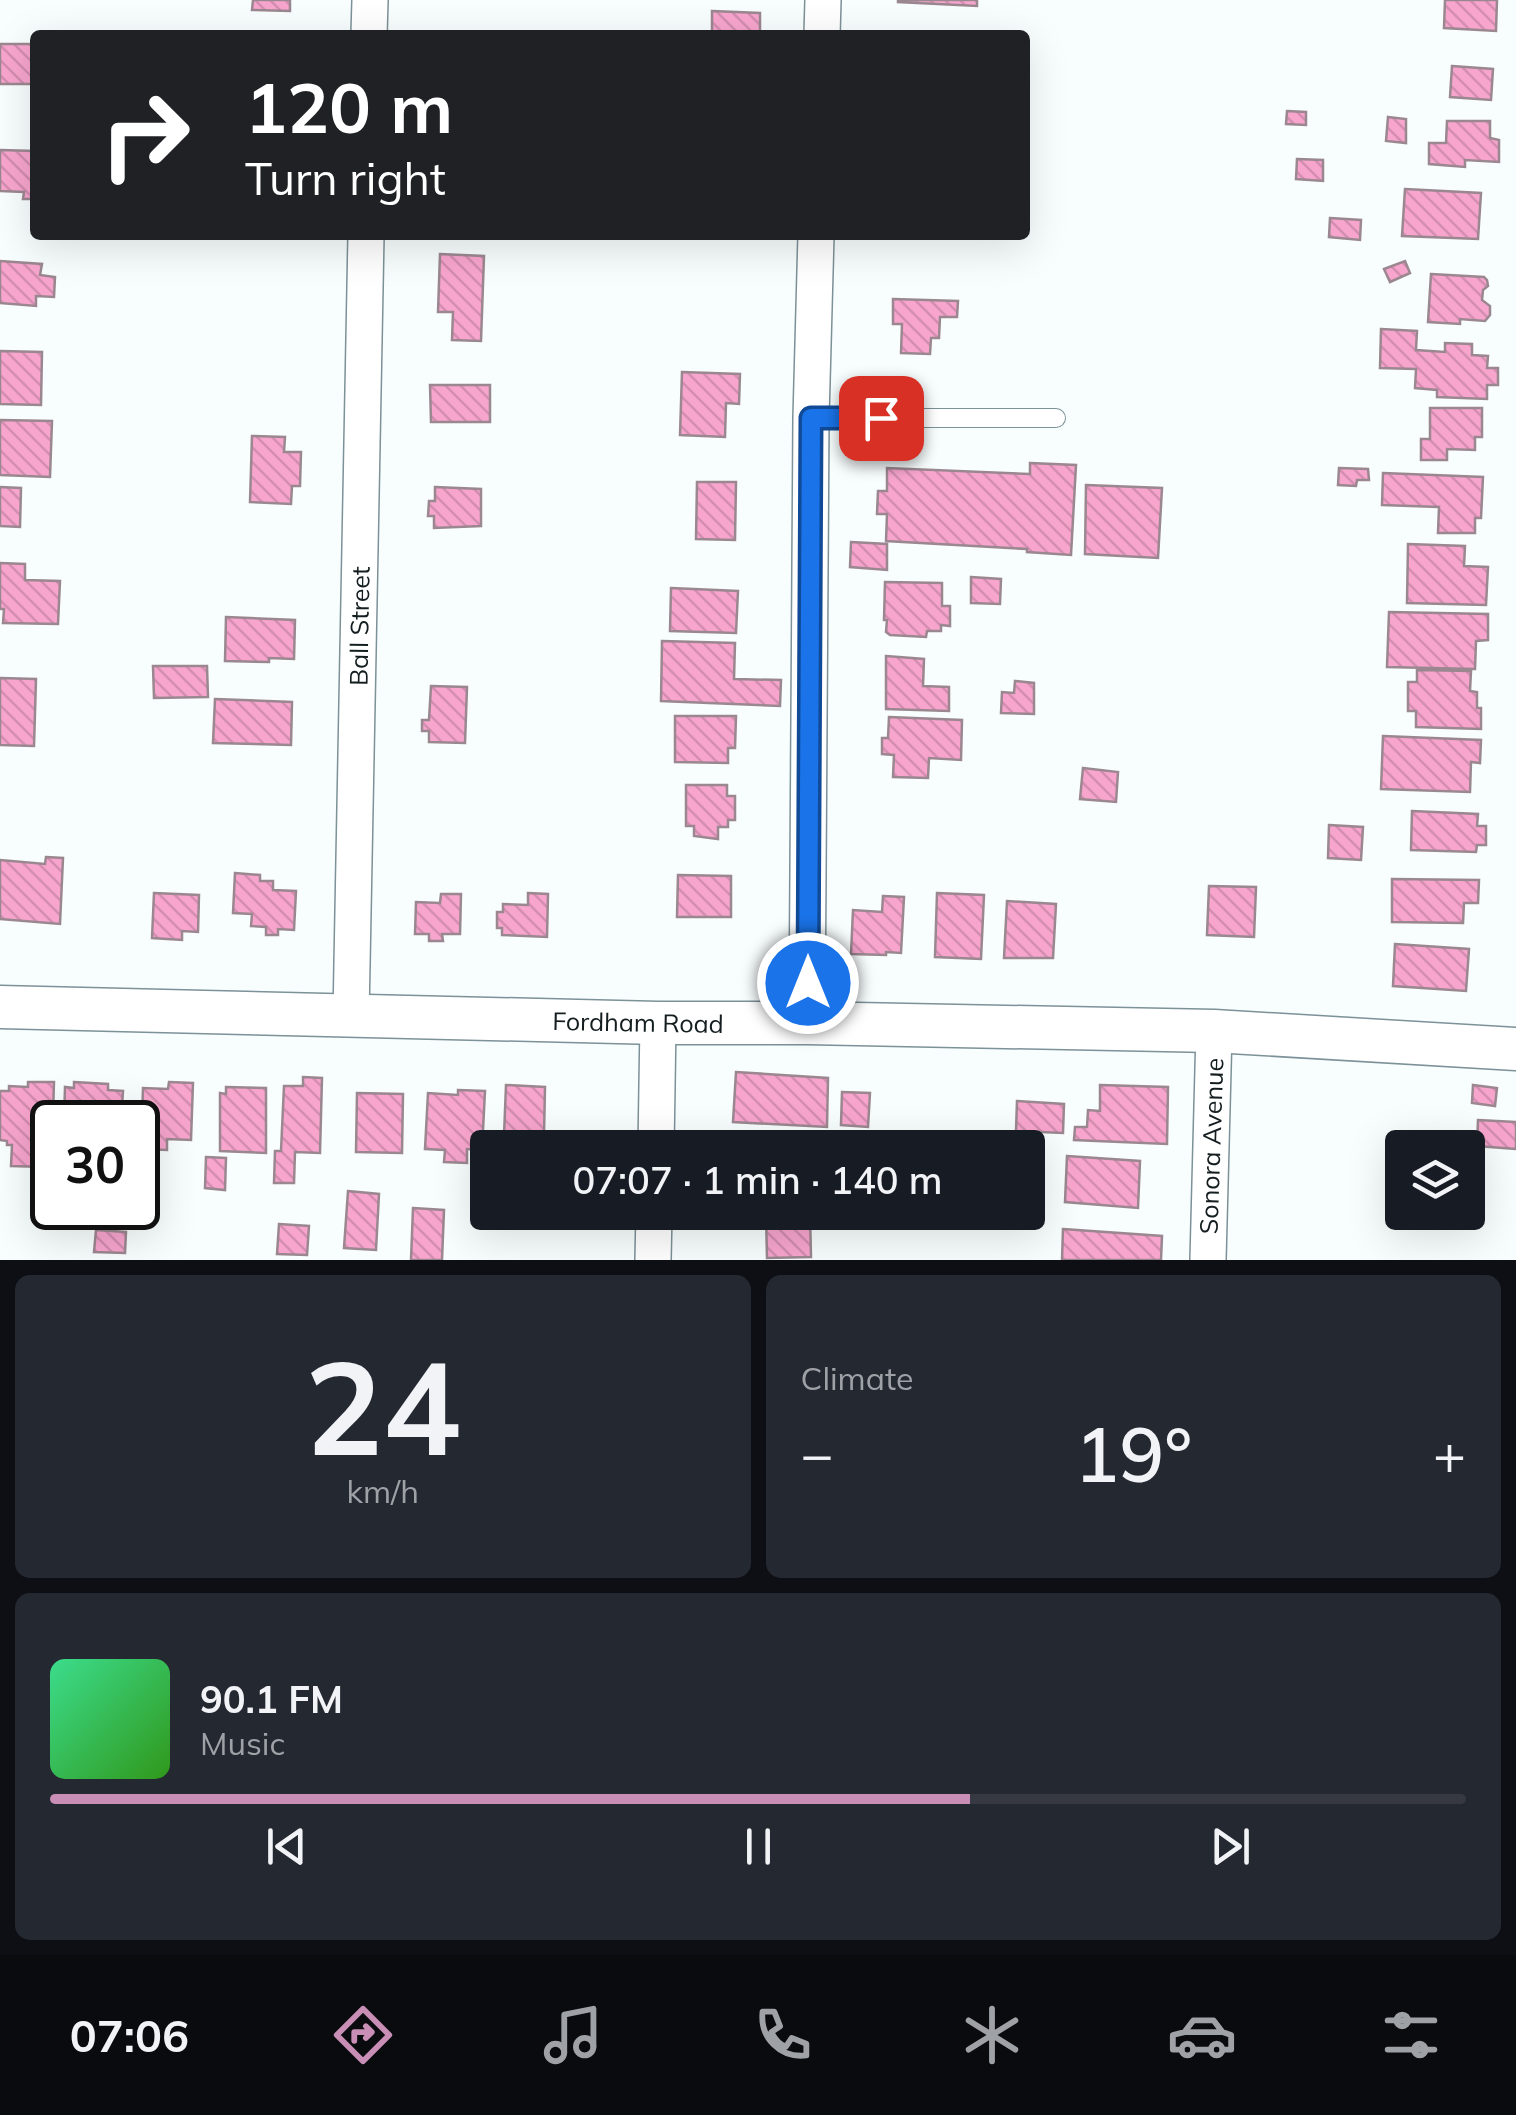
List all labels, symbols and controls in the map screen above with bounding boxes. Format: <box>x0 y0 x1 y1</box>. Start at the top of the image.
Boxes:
text: 120 m <box>245 63 453 151</box>
icon: right <box>80 70 210 200</box>
text: Turn right <box>245 150 446 206</box>
pin <box>839 376 924 461</box>
icon: arrive <box>854 391 909 446</box>
street label: Ball Street <box>342 566 376 686</box>
position arrow <box>756 931 860 1035</box>
street label: Fordham Road <box>552 1005 724 1039</box>
street label: Sonora Avenue <box>1192 1057 1230 1235</box>
speed limit sign: 30 <box>30 1100 160 1230</box>
map controls <box>1385 1130 1485 1230</box>
button: layers <box>1385 1130 1485 1230</box>
text: 07:07 · 1 min · 140 m <box>572 1156 943 1204</box>
text: 24 <box>305 1324 461 1488</box>
text: Climate <box>801 1358 913 1398</box>
text: 19° <box>1074 1407 1192 1501</box>
text: − <box>801 1419 834 1488</box>
text: + <box>1433 1419 1466 1488</box>
text: km/h <box>347 1471 419 1511</box>
text: 90.1 FM <box>200 1675 343 1723</box>
text: Music <box>200 1723 285 1763</box>
icon: previous <box>259 1819 314 1874</box>
icon: pause <box>731 1819 786 1874</box>
icon: next <box>1203 1819 1258 1874</box>
icon: directions <box>328 2000 398 2070</box>
icon: music <box>538 2000 608 2070</box>
icon: phone <box>748 2000 818 2070</box>
icon: climate <box>957 2000 1027 2070</box>
icon: car <box>1167 2000 1237 2070</box>
icon: filters <box>1376 2000 1446 2070</box>
text: 07:06 <box>70 2007 189 2063</box>

